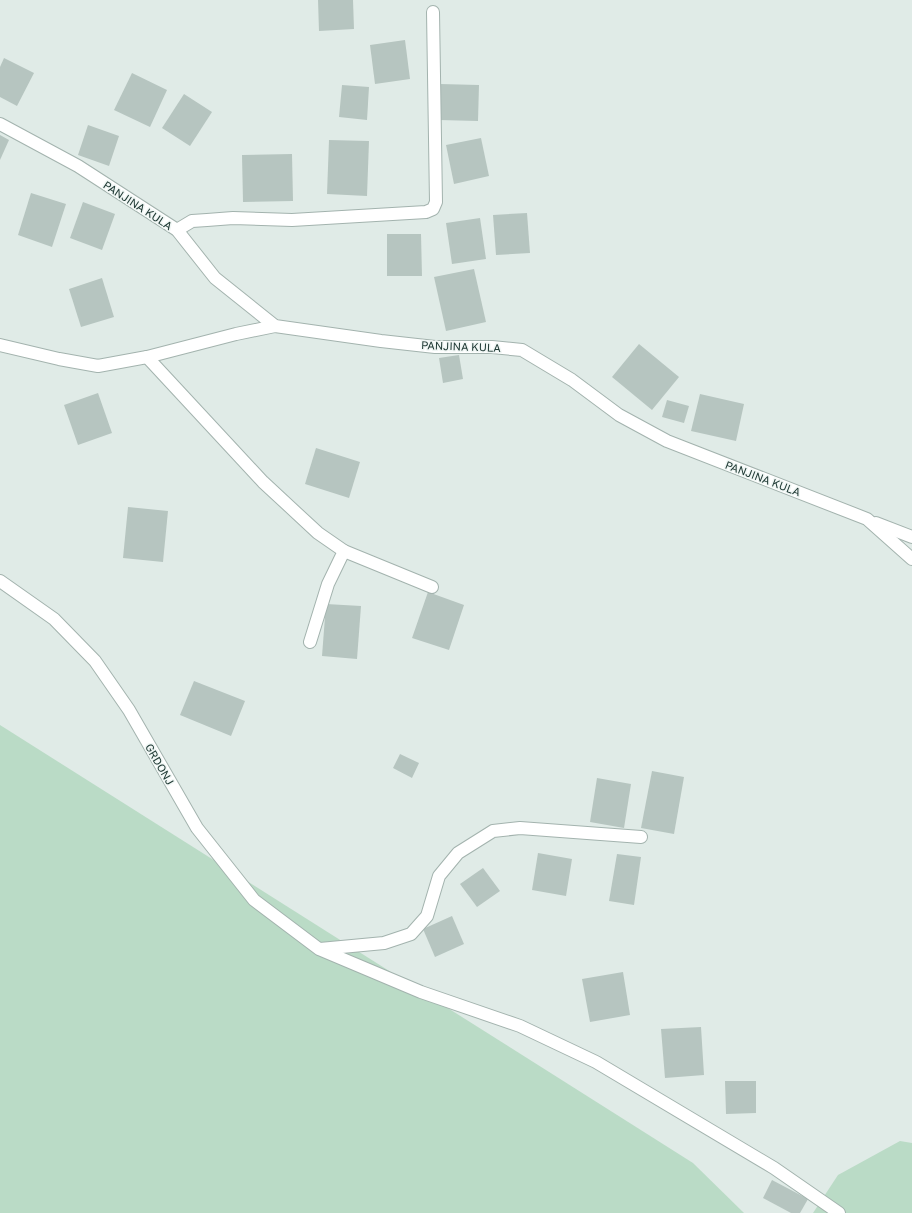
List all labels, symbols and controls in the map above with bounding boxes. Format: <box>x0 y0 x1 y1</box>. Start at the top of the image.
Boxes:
street label: PANJINA KULA <box>101 178 175 232</box>
street label: PANJINA KULA <box>421 338 502 354</box>
street label: PANJINA KULA <box>723 458 803 499</box>
street label: GRDONJ <box>143 741 177 787</box>

